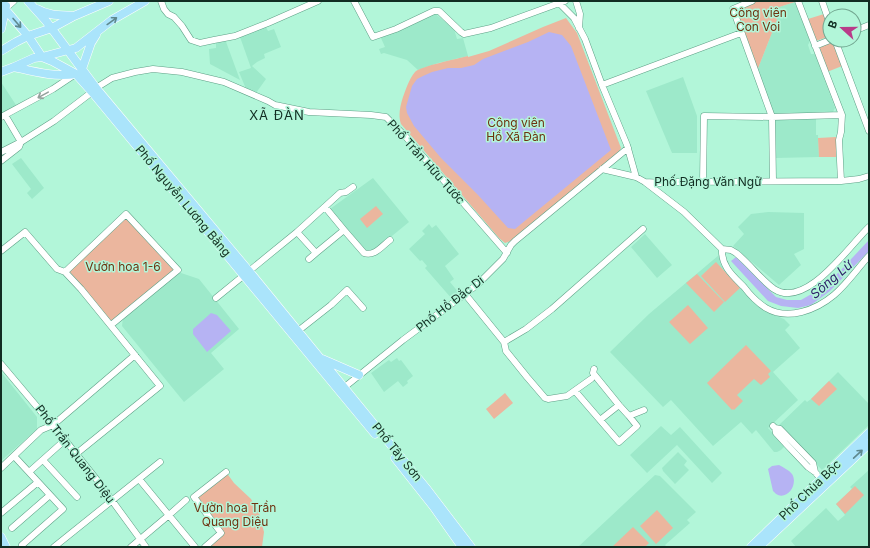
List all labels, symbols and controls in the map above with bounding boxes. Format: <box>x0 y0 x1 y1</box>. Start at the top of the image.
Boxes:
park label: Công viên Con Voi <box>729 5 787 34</box>
north arrow <box>822 8 862 48</box>
one-way arrow <box>106 17 117 25</box>
one-way arrow <box>12 18 21 28</box>
text: B <box>825 19 841 30</box>
one-way arrow <box>37 91 49 99</box>
district label: XÃ ĐÀN <box>249 107 305 123</box>
park label: Công viên Hồ Xã Đàn <box>486 115 546 144</box>
street label: Phố Trần Hữu Tước <box>384 116 468 207</box>
street label: Phố Nguyễn Lương Bằng <box>132 142 234 259</box>
street label: Phố Đặng Văn Ngữ <box>654 174 762 189</box>
water label: Sông Lừ <box>807 256 856 302</box>
park label: Vườn hoa 1-6 <box>85 259 161 274</box>
street label: Phố Hồ Đắc Di <box>413 272 487 335</box>
street label: Phố Trần Quang Diệu <box>32 402 118 506</box>
street label: Phố Tây Sơn <box>369 419 426 484</box>
one-way arrow <box>853 449 863 459</box>
street label: Phố Chùa Bộc <box>776 456 844 523</box>
park label: Vườn hoa Trần Quang Diệu <box>194 500 276 529</box>

